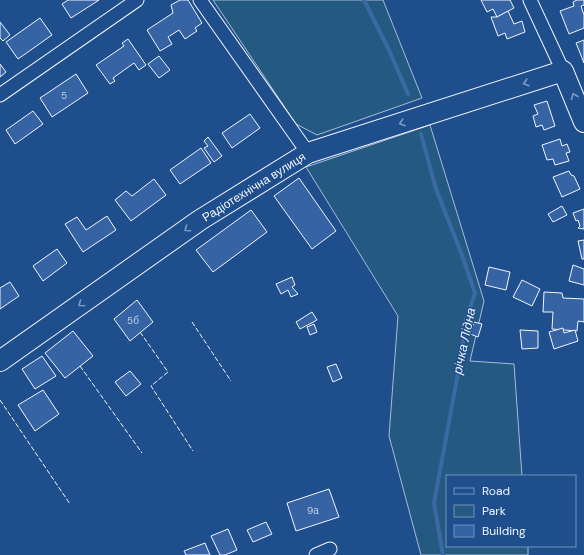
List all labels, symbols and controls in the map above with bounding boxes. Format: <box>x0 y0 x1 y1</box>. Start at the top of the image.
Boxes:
one-way arrow <box>523 78 530 87</box>
house number: 5 <box>61 89 67 102</box>
one-way arrow <box>570 93 578 100</box>
one-way arrow <box>399 118 406 127</box>
street label: Радіотехнічна вулиця <box>199 149 309 225</box>
one-way arrow <box>184 224 191 232</box>
one-way arrow <box>78 299 85 307</box>
water label: річка Лідна <box>448 306 479 377</box>
house number: 5б <box>127 314 139 327</box>
legend <box>446 475 576 547</box>
text: Road <box>482 483 510 499</box>
text: Park <box>482 503 506 519</box>
house number: 9а <box>307 504 319 517</box>
text: Building <box>482 523 526 539</box>

